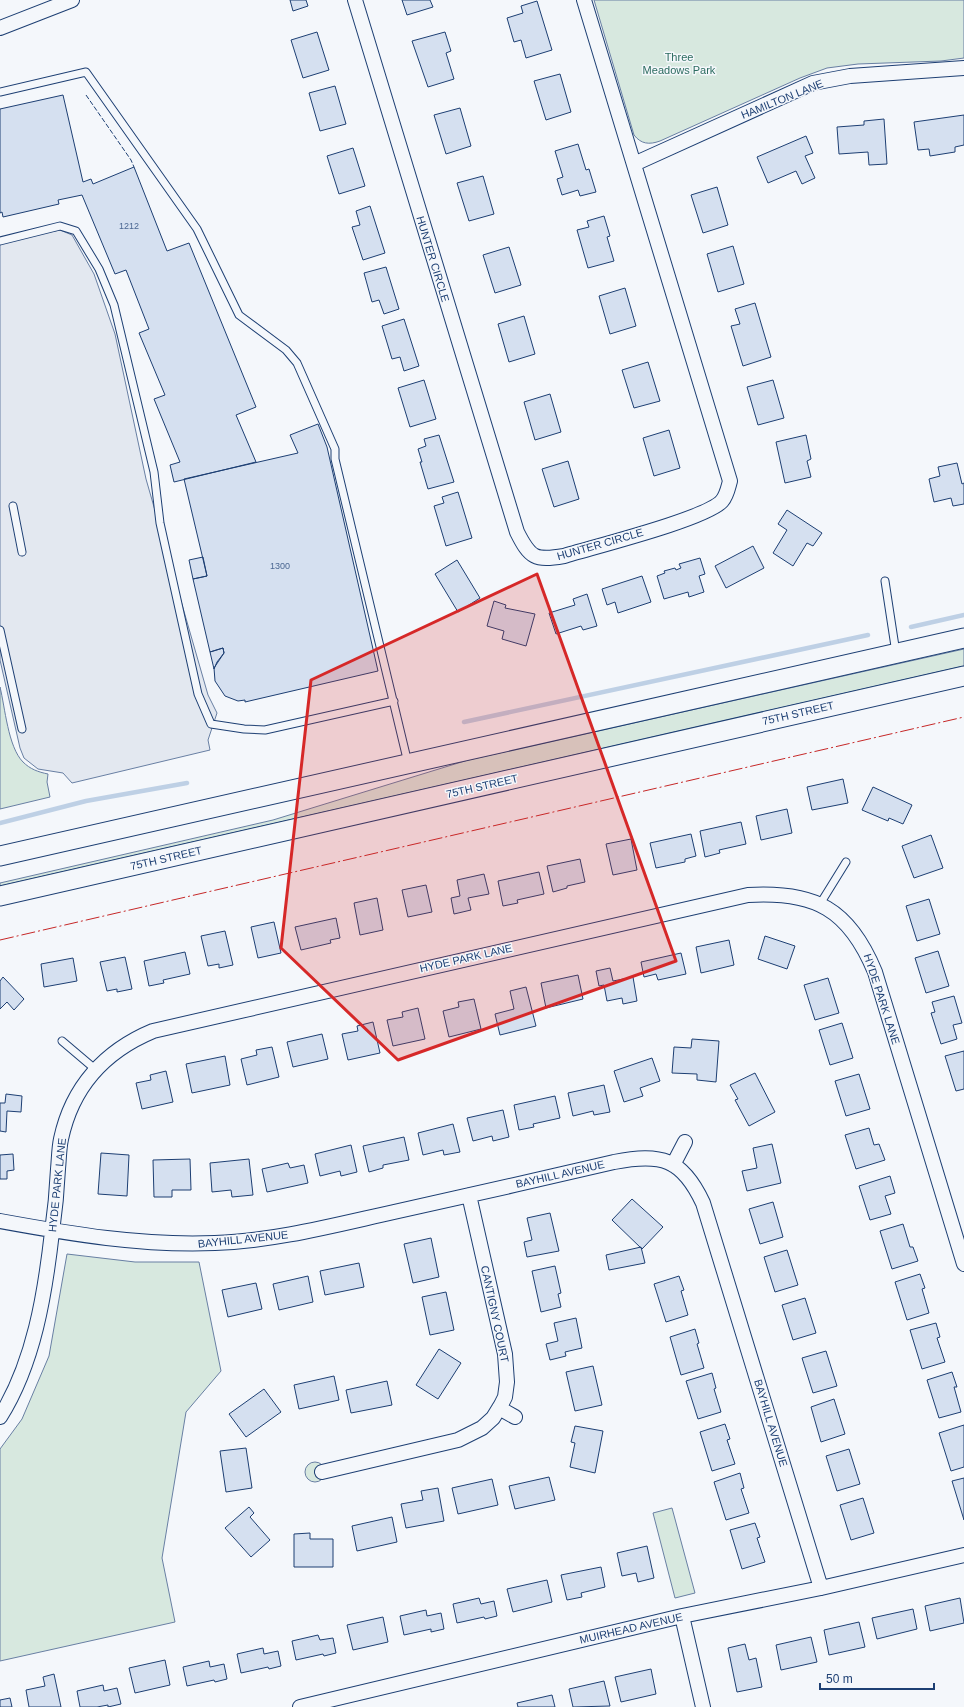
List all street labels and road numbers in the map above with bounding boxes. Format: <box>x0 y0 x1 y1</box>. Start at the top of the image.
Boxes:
street label: HAMILTON LANE <box>739 77 825 121</box>
street label: HUNTER CIRCLE <box>414 215 452 303</box>
street label: HUNTER CIRCLE <box>555 526 645 562</box>
street label: 75TH STREET <box>761 699 835 727</box>
street label: 75TH STREET <box>445 772 519 800</box>
street label: 75TH STREET <box>129 844 203 872</box>
street label: HYDE PARK LANE <box>419 942 513 974</box>
street label: HYDE PARK LANE <box>862 952 902 1046</box>
street label: HYDE PARK LANE <box>46 1137 68 1233</box>
street label: BAYHILL AVENUE <box>514 1158 606 1190</box>
street label: BAYHILL AVENUE <box>197 1228 289 1250</box>
street label: CANTIGNY COURT <box>479 1265 511 1364</box>
street label: BAYHILL AVENUE <box>752 1378 790 1468</box>
street label: MUIRHEAD AVENUE <box>578 1610 684 1646</box>

